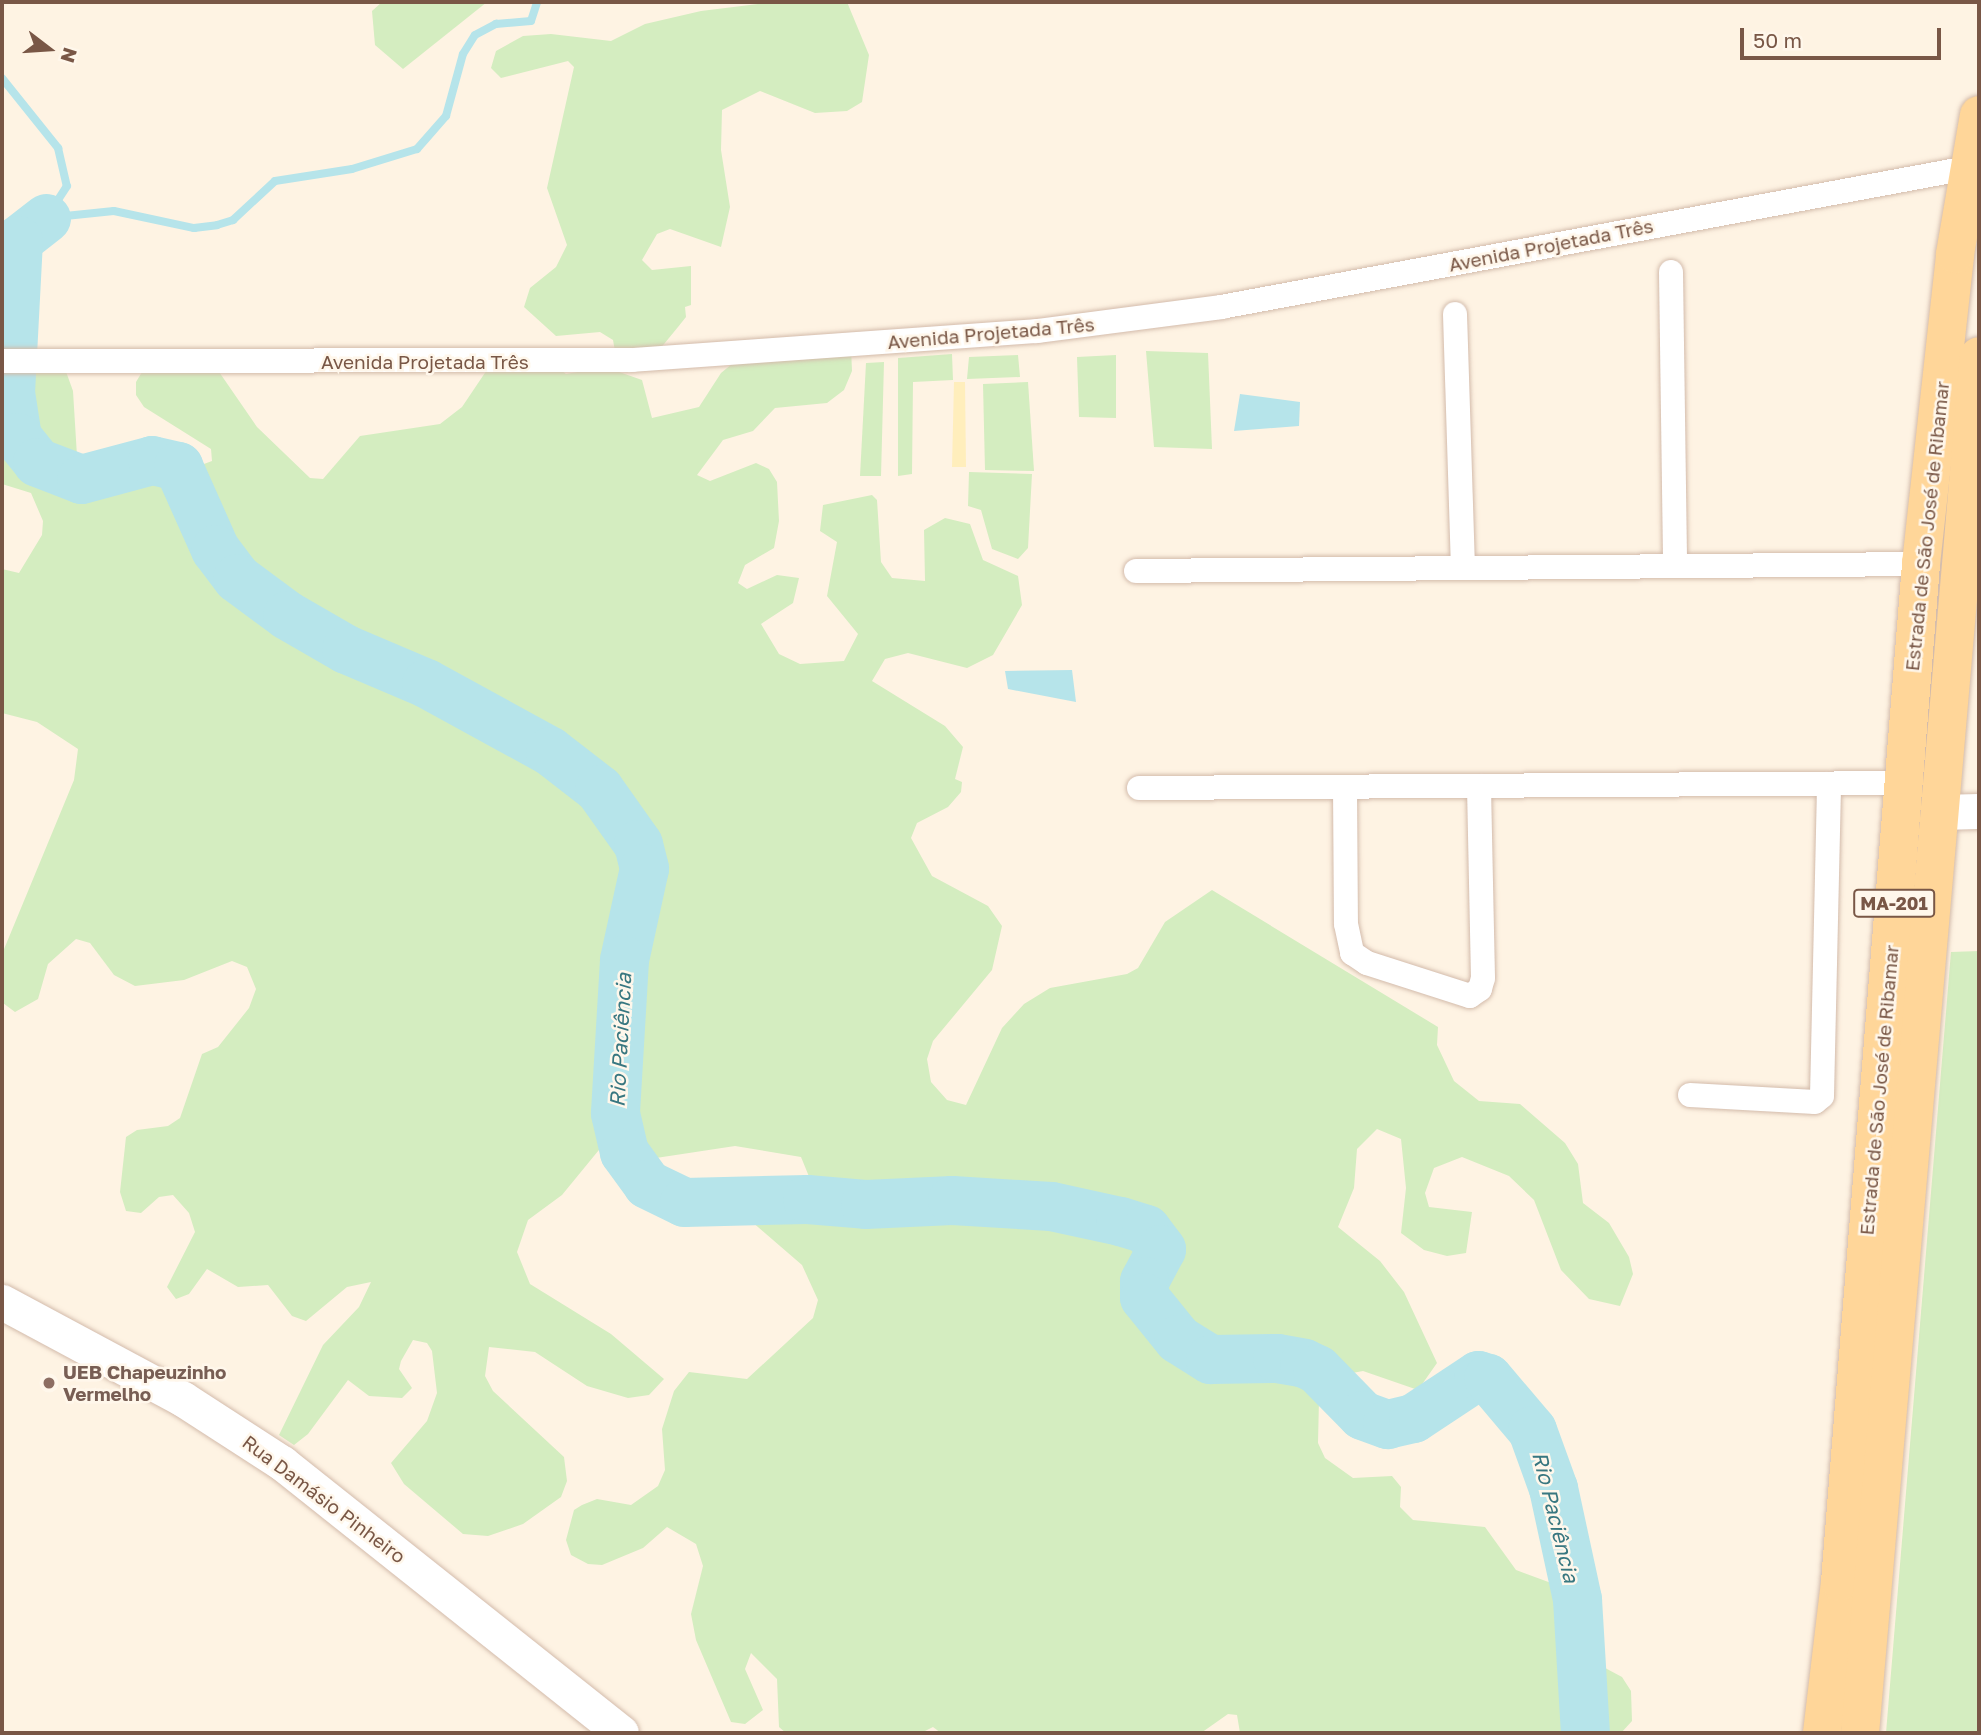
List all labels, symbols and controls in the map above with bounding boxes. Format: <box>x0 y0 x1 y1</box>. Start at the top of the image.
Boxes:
north arrow <box>14 14 84 84</box>
scale bar <box>1743 14 1944 58</box>
text: 50 m <box>1753 27 1802 53</box>
text: N <box>56 45 83 66</box>
street label: Avenida Projetada Três <box>1447 214 1655 276</box>
street label: Avenida Projetada Três <box>886 313 1096 353</box>
street label: Avenida Projetada Três <box>321 351 529 373</box>
street label: Estrada de São José de Ribamar <box>1900 380 1954 672</box>
road number: MA-201 <box>1852 888 1936 918</box>
street label: Estrada de São José de Ribamar <box>1855 944 1903 1236</box>
water label: Rio Paciência <box>604 972 636 1108</box>
place label: UEB Chapeuzinho Vermelho <box>63 1361 226 1405</box>
marker: UEB Chapeuzinho Vermelho <box>41 1375 57 1391</box>
street label: Rua Damásio Pinheiro <box>238 1430 410 1568</box>
water label: Rio Paciência <box>1528 1449 1584 1585</box>

